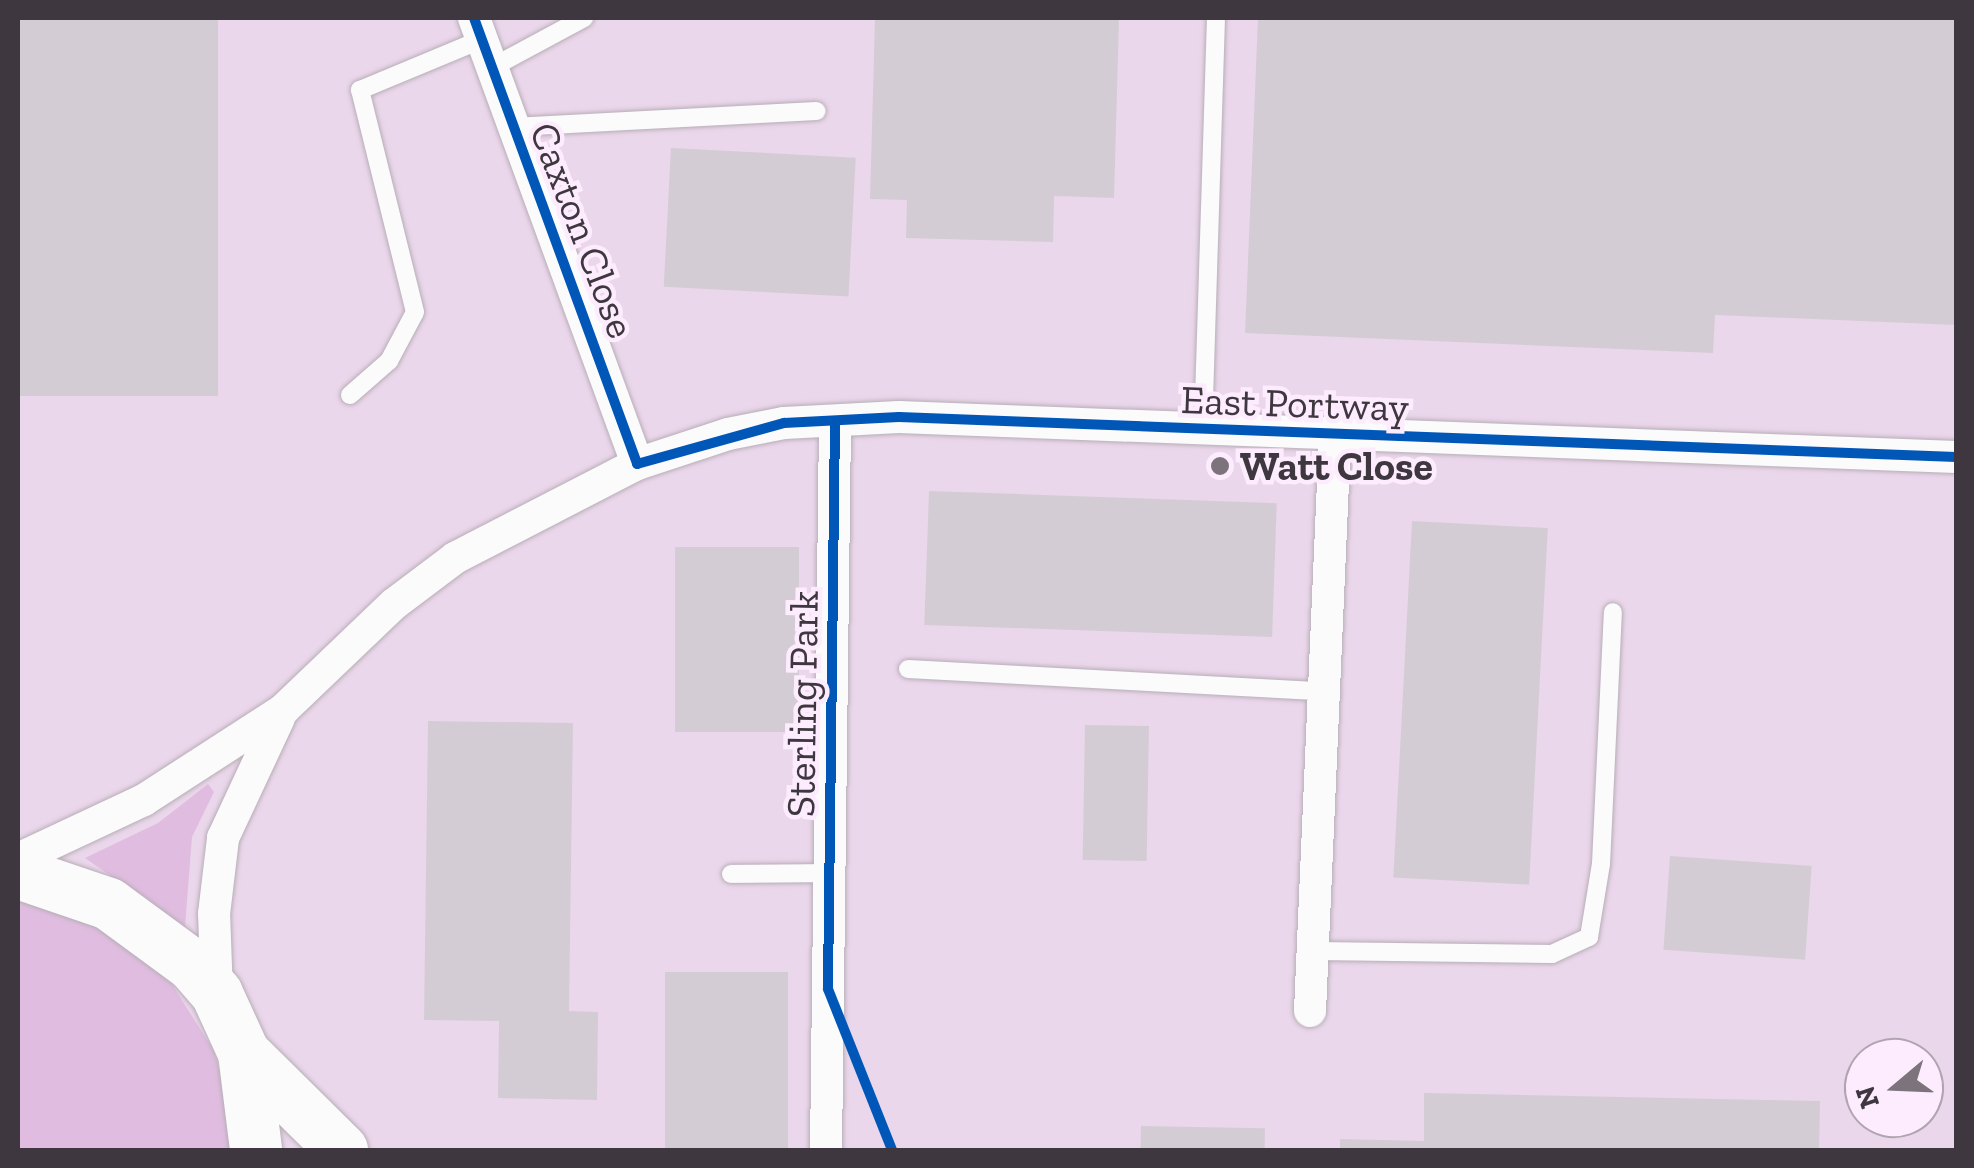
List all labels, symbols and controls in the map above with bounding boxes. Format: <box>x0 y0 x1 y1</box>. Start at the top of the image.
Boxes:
street label: Caxton Close <box>520 116 646 344</box>
street label: East Portway <box>1180 375 1410 431</box>
place label: Watt Close <box>1240 442 1433 490</box>
marker: Watt Close <box>1209 455 1231 477</box>
street label: Sterling Park <box>776 590 828 818</box>
north arrow <box>1844 1038 1944 1138</box>
text: N <box>1848 1082 1886 1113</box>

